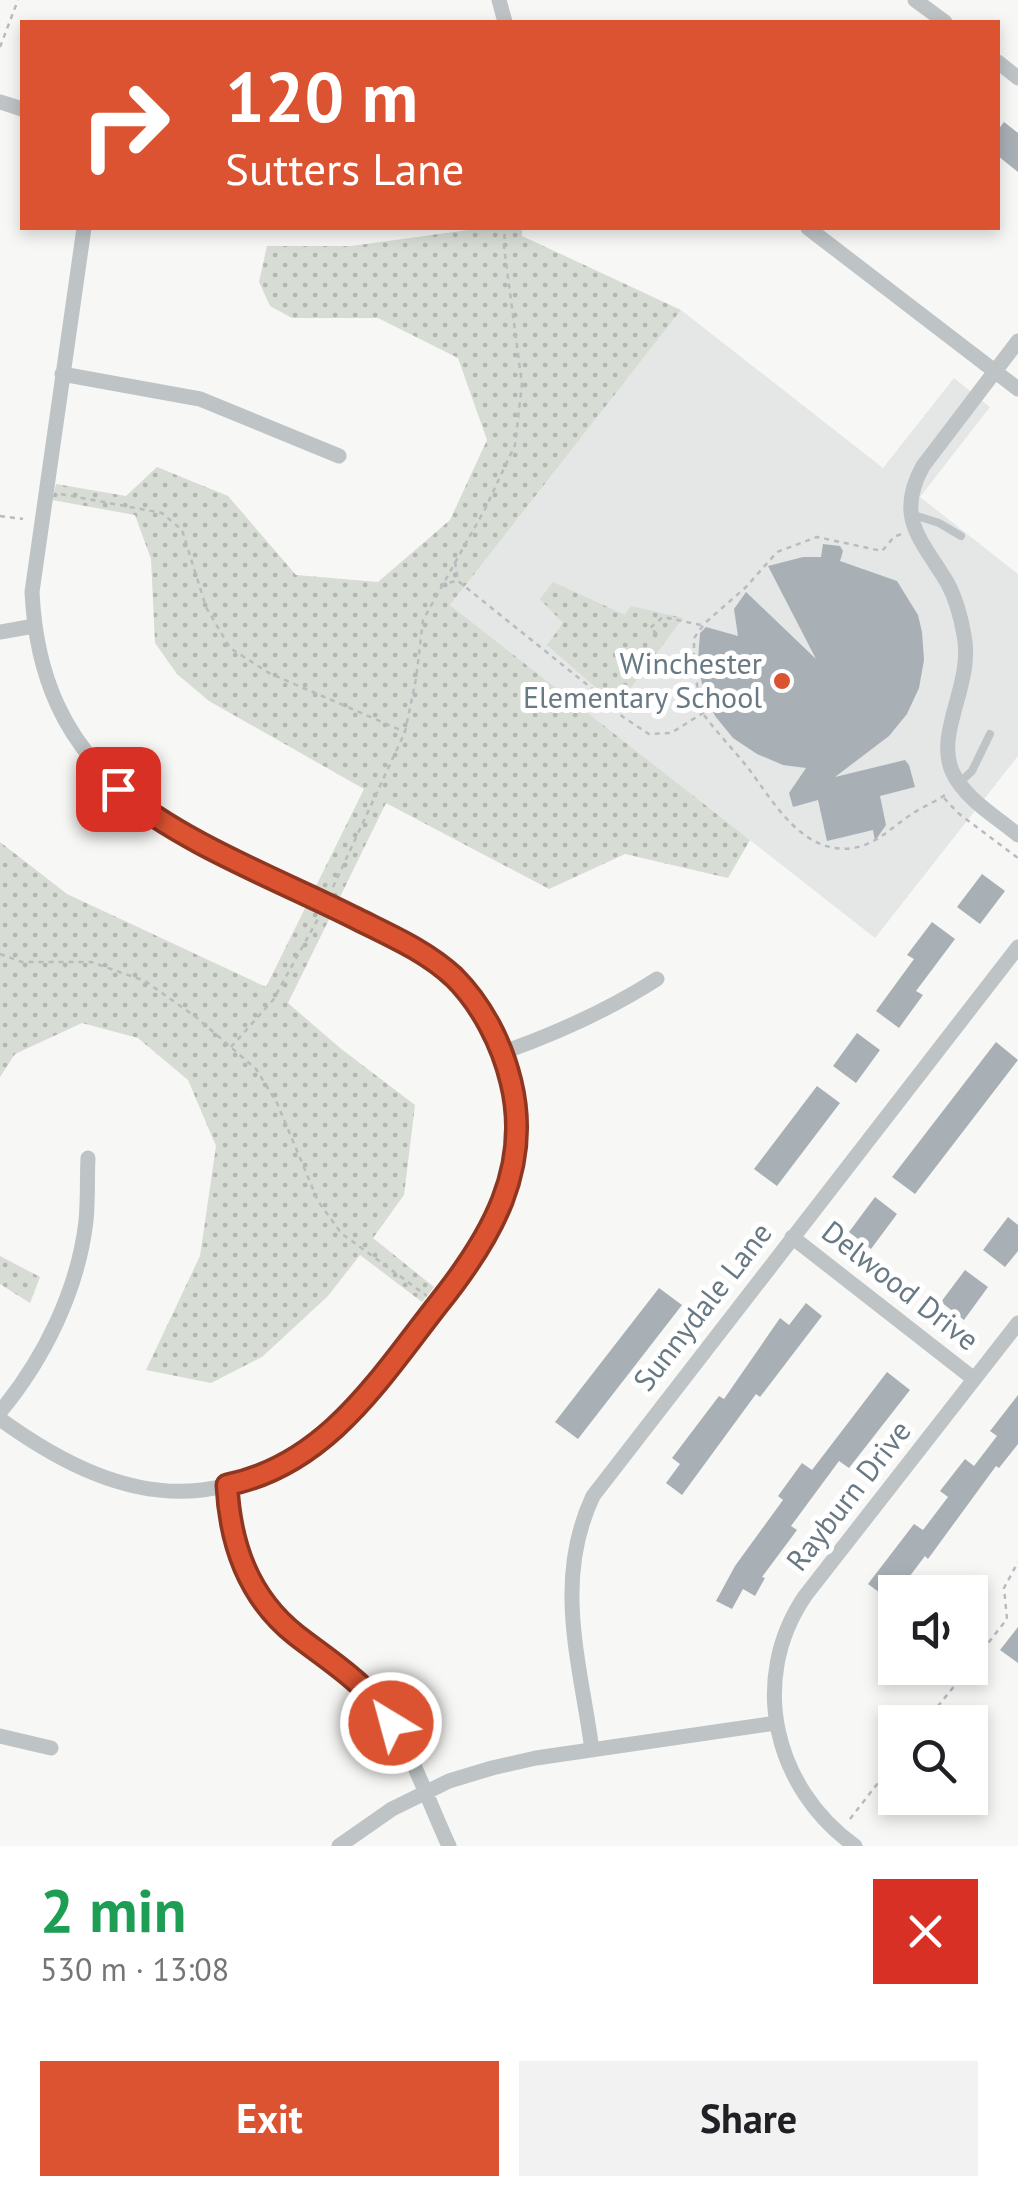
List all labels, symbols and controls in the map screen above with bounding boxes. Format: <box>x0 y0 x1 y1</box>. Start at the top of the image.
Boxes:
text: 120 m <box>225 51 418 141</box>
icon: right <box>60 60 190 190</box>
text: Sutters Lane <box>225 139 464 197</box>
place label: Winchester Elementary School <box>523 643 762 716</box>
marker: Winchester Elementary School <box>771 670 793 692</box>
pin <box>76 747 161 832</box>
icon: arrive <box>91 762 146 817</box>
street label: Delwood Drive <box>814 1211 987 1358</box>
street label: Sunnydale Lane <box>624 1214 780 1398</box>
street label: Rayburn Drive <box>777 1412 919 1578</box>
map controls <box>878 1575 988 1815</box>
button: sound <box>878 1575 988 1685</box>
position arrow <box>339 1671 443 1775</box>
button: search <box>878 1705 988 1815</box>
text: 2 min <box>40 1871 186 1949</box>
button: close <box>873 1879 978 1984</box>
text: 530 m · 13:08 <box>40 1948 229 1990</box>
button: Exit <box>40 2061 499 2176</box>
button: Share <box>519 2061 978 2176</box>

